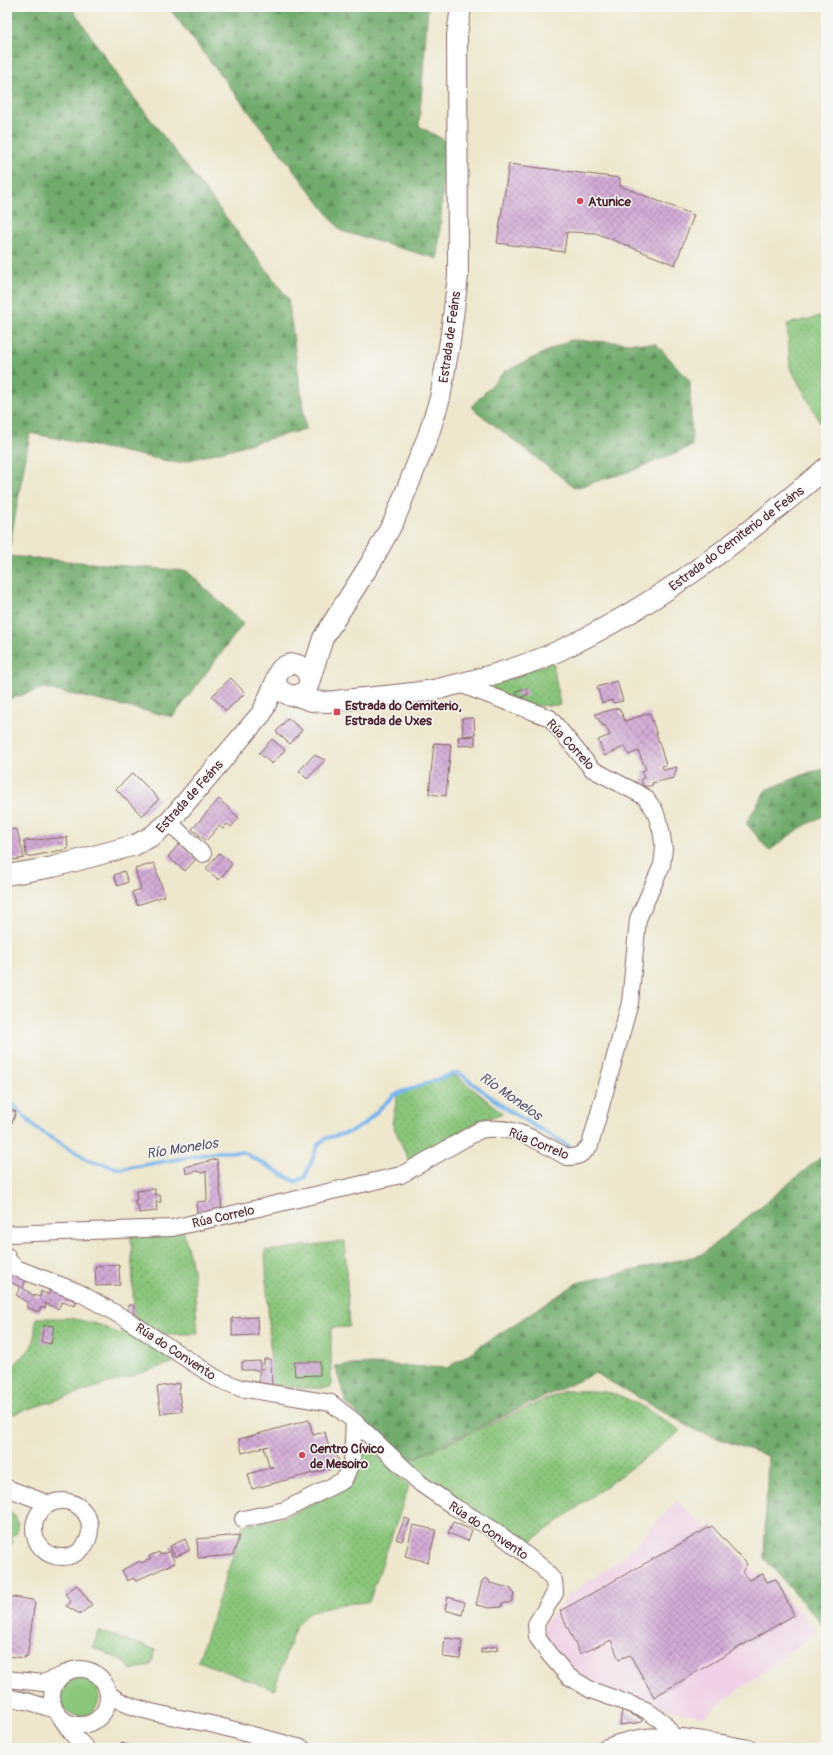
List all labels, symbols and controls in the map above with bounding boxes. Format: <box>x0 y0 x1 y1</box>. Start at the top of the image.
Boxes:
place label: Atunice <box>588 194 631 210</box>
marker: Atunice <box>575 196 585 206</box>
street label: Estrada de Feáns <box>436 290 464 384</box>
street label: Estrada do Cemiterio de Feáns <box>666 483 807 595</box>
place label: Estrada do Cemiterio, Estrada de Uxes <box>345 698 462 729</box>
marker: Estrada do Cemiterio, Estrada de Uxes <box>332 707 342 717</box>
street label: Rúa Correlo <box>543 716 598 773</box>
street label: Estrada de Feáns <box>153 757 227 836</box>
water label: Río Monelos <box>476 1069 546 1125</box>
street label: Rúa Correlo <box>506 1125 571 1163</box>
water label: Río Monelos <box>145 1134 221 1163</box>
street label: Rúa Correlo <box>190 1202 256 1232</box>
street label: Rúa do Convento <box>132 1320 219 1384</box>
place label: Centro Cívico de Mesoiro <box>310 1441 384 1472</box>
marker: Centro Cívico de Mesoiro <box>297 1450 307 1460</box>
street label: Rúa do Convento <box>446 1498 531 1563</box>

